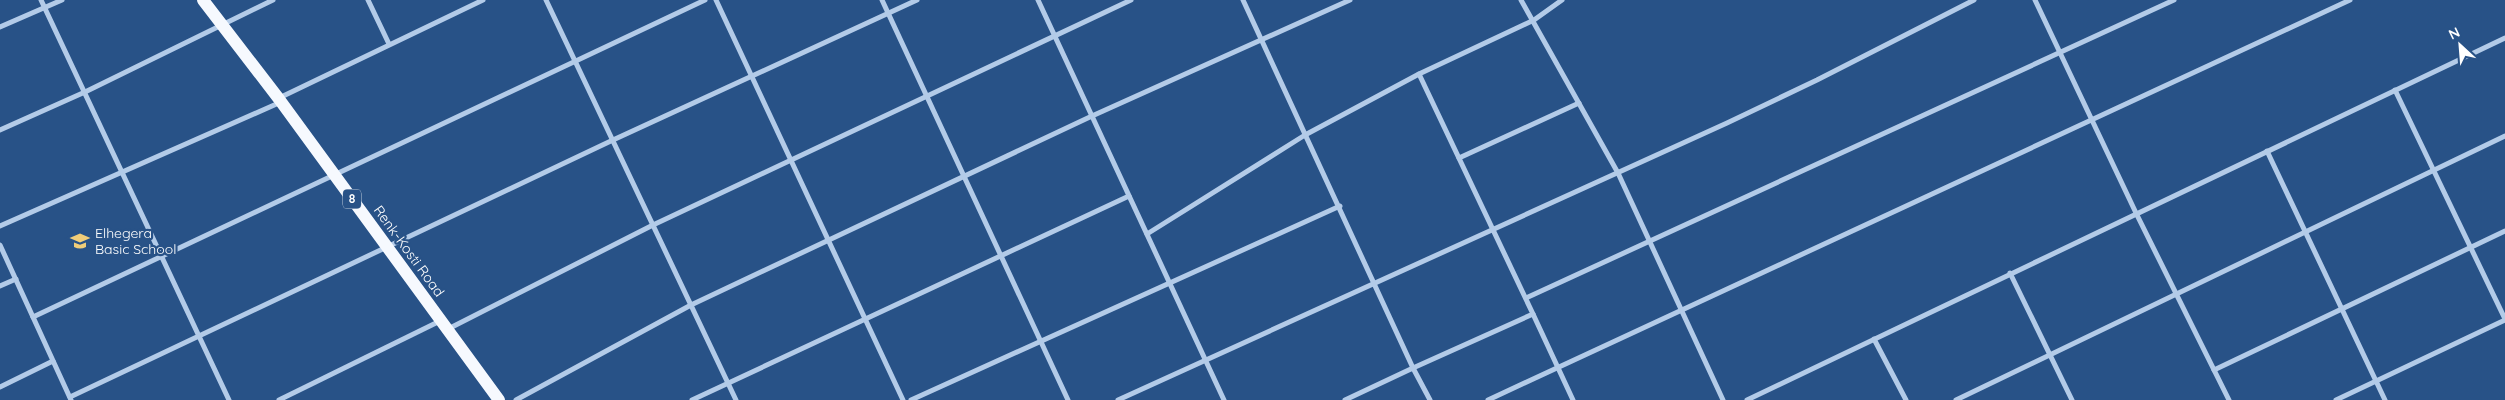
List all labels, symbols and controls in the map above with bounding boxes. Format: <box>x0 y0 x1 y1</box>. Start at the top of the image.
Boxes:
north arrow <box>2435 20 2485 70</box>
text: N <box>2446 23 2463 44</box>
road number: 8 <box>343 190 361 208</box>
street label: Renk-Kosti Road <box>370 202 448 300</box>
place label: Elhegera Basic School <box>95 224 176 258</box>
school or university icon: Elhegera Basic School <box>69 230 91 252</box>

